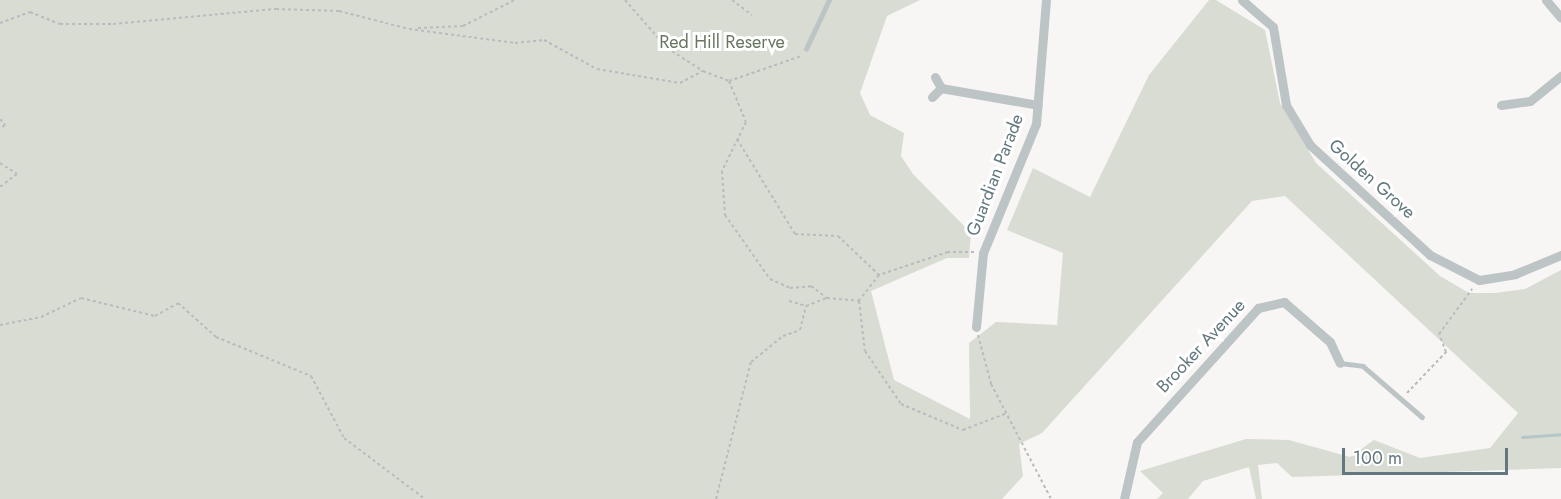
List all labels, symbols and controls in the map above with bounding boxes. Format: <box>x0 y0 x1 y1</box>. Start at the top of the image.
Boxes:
park label: Red Hill Reserve <box>659 31 785 53</box>
street label: Guardian Parade <box>962 111 1028 239</box>
street label: Golden Grove <box>1324 135 1420 223</box>
street label: Brooker Avenue <box>1152 295 1250 397</box>
scale bar <box>1345 436 1512 474</box>
text: 100 m <box>1353 445 1402 471</box>

